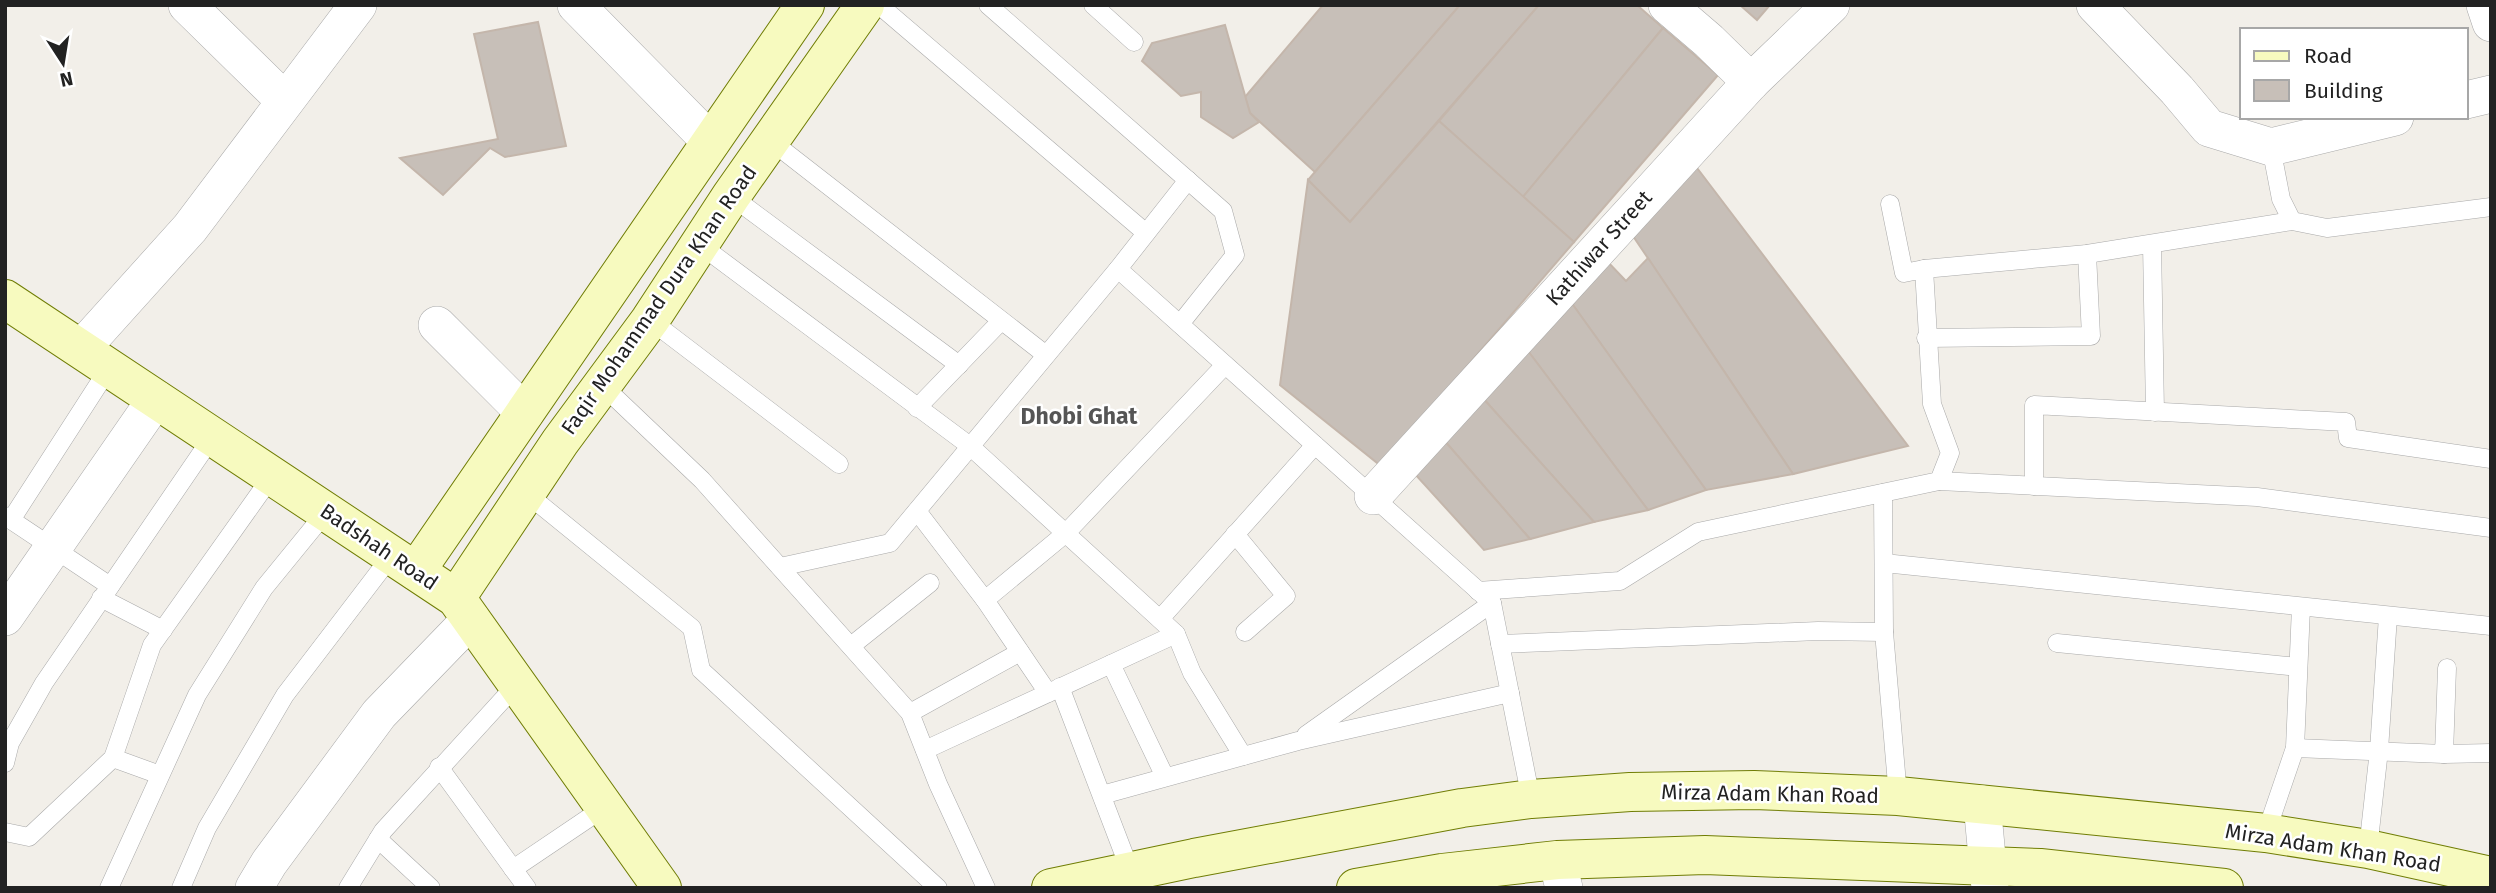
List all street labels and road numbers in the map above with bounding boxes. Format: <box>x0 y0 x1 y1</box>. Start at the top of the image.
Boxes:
street label: Faqir Mohammad Dura Khan Road <box>556 160 762 440</box>
street label: Kathiwar Street <box>1540 185 1658 311</box>
street label: Badshah Road <box>315 498 443 596</box>
street label: Mirza Adam Khan Road <box>1661 779 1879 809</box>
street label: Mirza Adam Khan Road <box>2223 818 2443 878</box>

